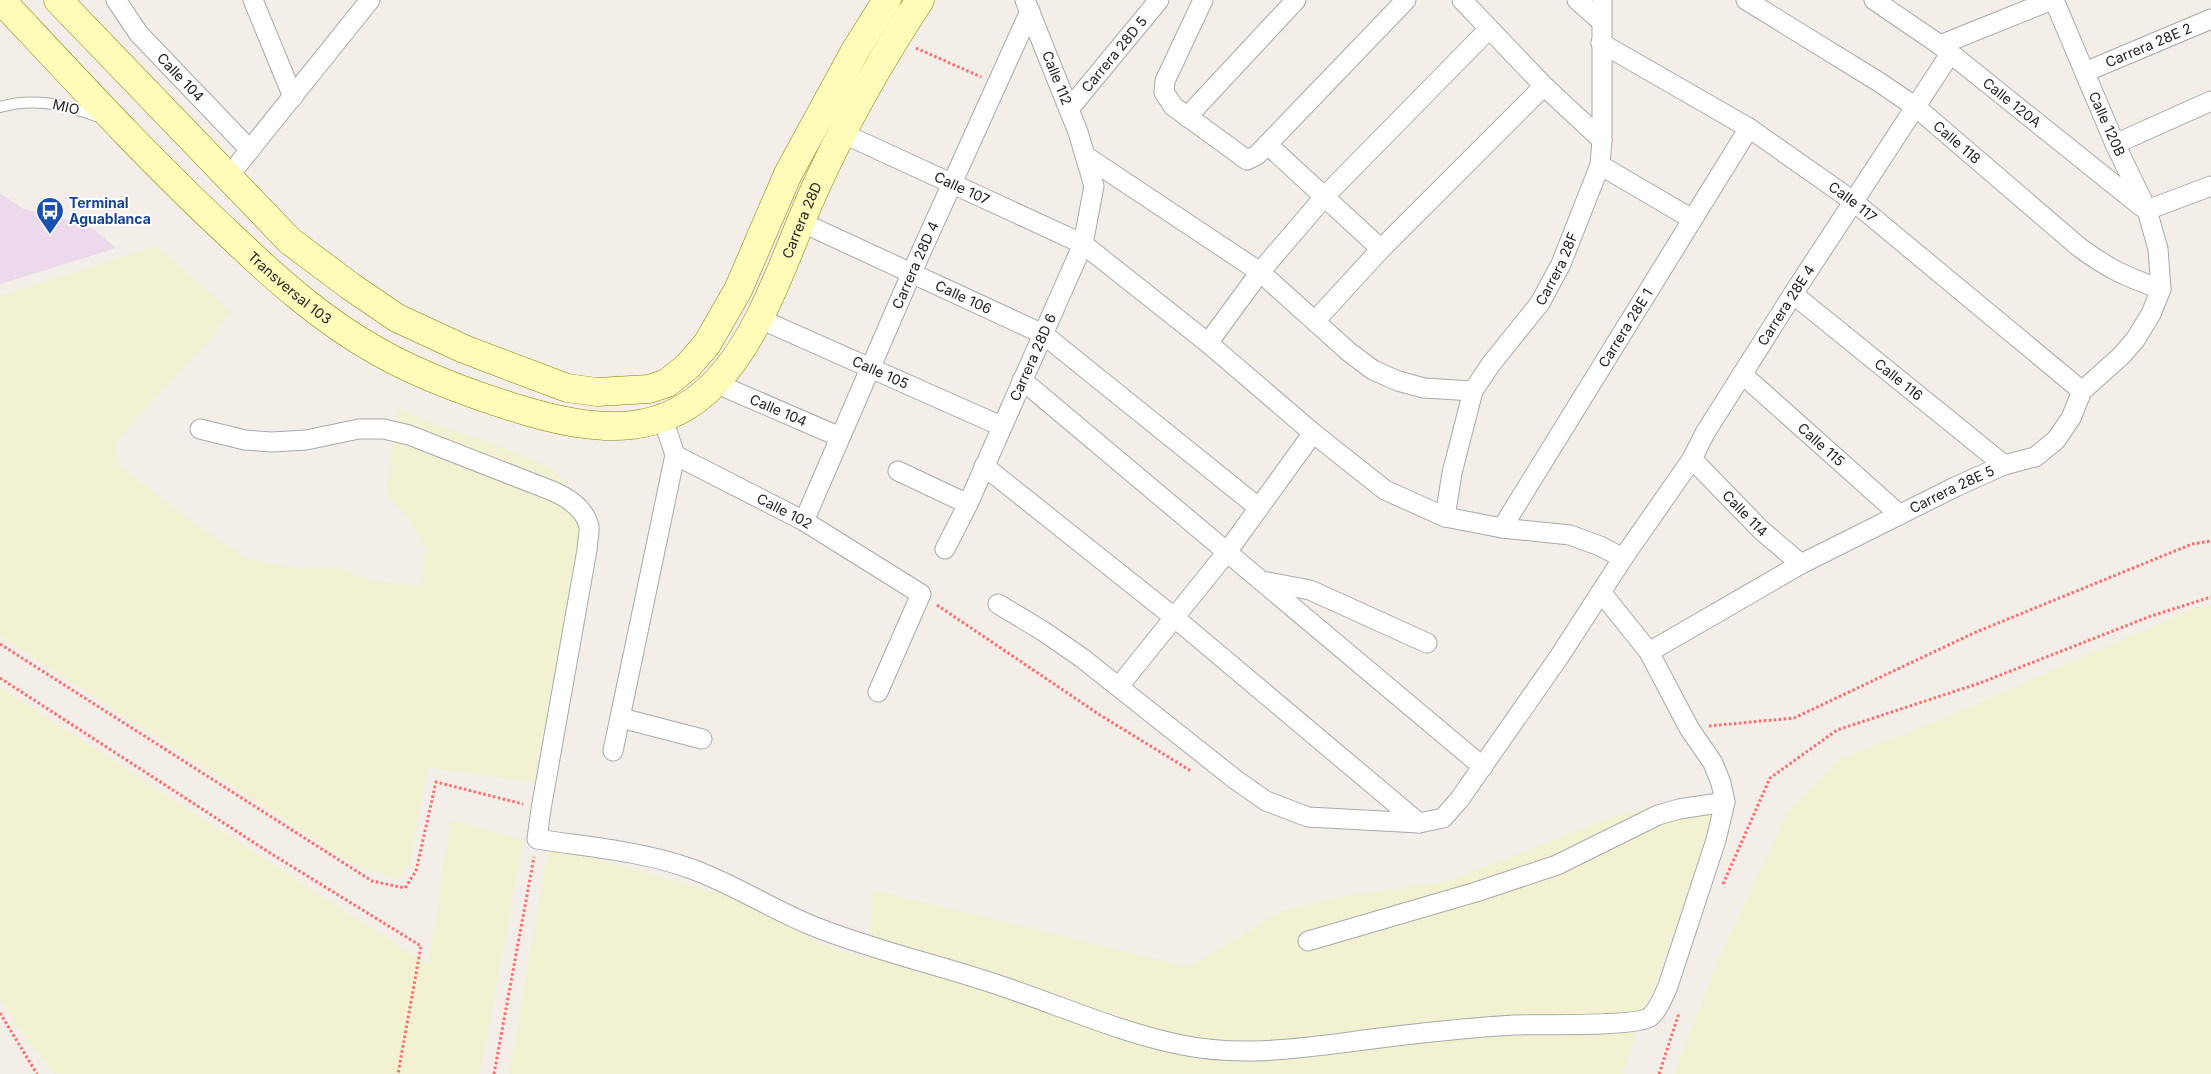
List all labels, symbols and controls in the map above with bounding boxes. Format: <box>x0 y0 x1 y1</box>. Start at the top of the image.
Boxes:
street label: Carrera 28D 5 <box>1077 12 1150 95</box>
street label: Carrera 28E 2 <box>2103 19 2194 70</box>
street label: Calle 112 <box>1039 48 1076 107</box>
street label: Calle 104 <box>154 49 208 105</box>
street label: Calle 120A <box>1980 74 2045 131</box>
street label: Calle 120B <box>2086 89 2129 159</box>
street label: MIO <box>51 95 81 118</box>
street label: Calle 118 <box>1930 117 1985 167</box>
street label: Calle 107 <box>932 168 993 208</box>
street label: Calle 117 <box>1826 178 1881 225</box>
street label: Carrera 28D <box>778 179 825 261</box>
place label: Terminal Aguablanca <box>69 194 151 227</box>
bus stop icon: Terminal Aguablanca <box>35 196 65 235</box>
street label: Carrera 28D 4 <box>888 218 942 311</box>
street label: Carrera 28F <box>1531 230 1581 308</box>
street label: Transversal 103 <box>245 248 335 327</box>
street label: Carrera 28E 4 <box>1754 262 1818 349</box>
street label: Calle 106 <box>933 276 995 317</box>
street label: Carrera 28E 1 <box>1594 285 1656 370</box>
street label: Carrera 28D 6 <box>1006 311 1059 403</box>
street label: Calle 105 <box>850 352 912 392</box>
street label: Calle 116 <box>1871 355 1927 404</box>
street label: Calle 104 <box>747 390 810 430</box>
street label: Calle 115 <box>1795 419 1848 469</box>
street label: Carrera 28E 5 <box>1906 462 1997 516</box>
street label: Calle 114 <box>1719 487 1771 540</box>
street label: Calle 102 <box>754 489 816 532</box>

